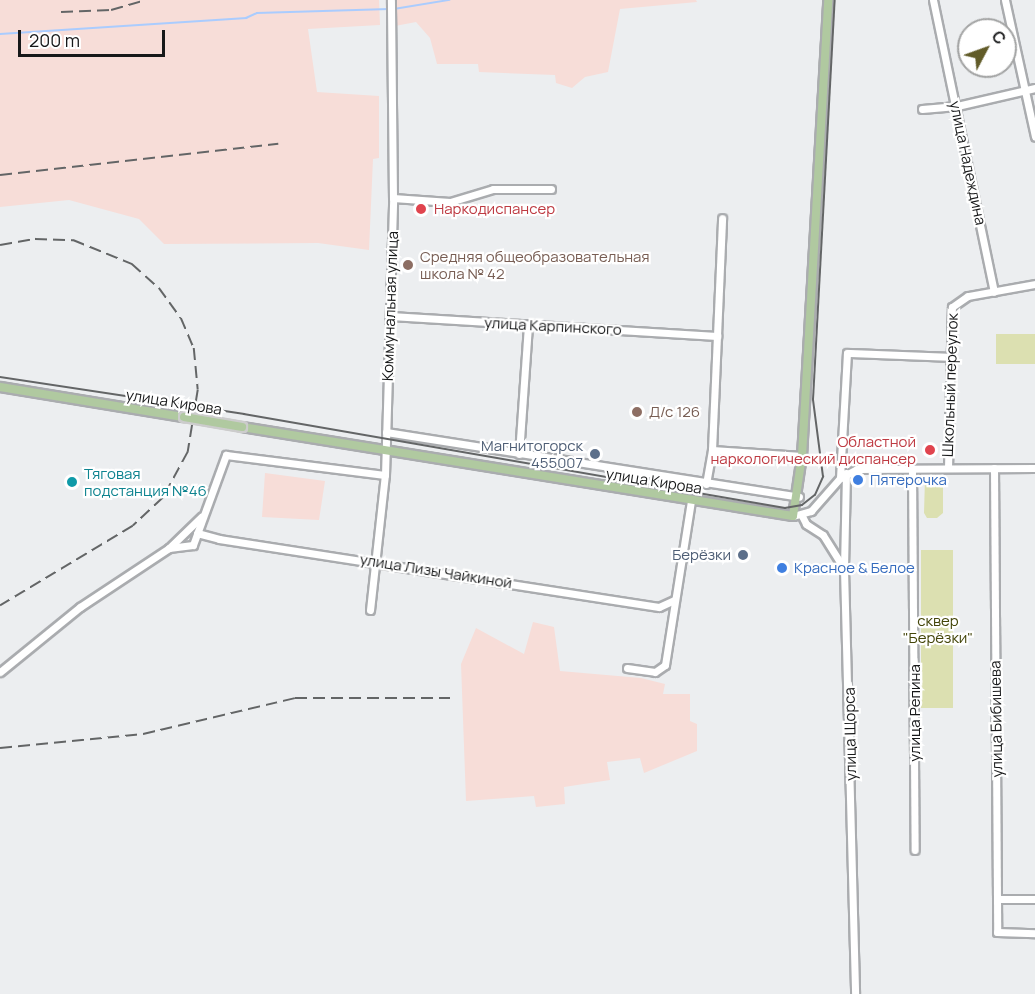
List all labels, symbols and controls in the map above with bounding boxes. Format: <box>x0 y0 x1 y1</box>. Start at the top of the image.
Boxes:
scale bar <box>21 18 168 56</box>
north arrow <box>957 18 1017 78</box>
text: С <box>987 26 1011 49</box>
text: 200 m <box>29 28 80 52</box>
street label: улица Надеждина <box>946 99 990 227</box>
marker: Наркодиспансер <box>412 200 430 218</box>
place label: Наркодиспансер <box>434 200 555 218</box>
street label: Коммунальная улица <box>378 231 402 381</box>
place label: Средняя общеобразовательная школа № 42 <box>420 247 650 282</box>
marker: Средняя общеобразовательная школа № 42 <box>401 258 415 272</box>
street label: улица Карпинского <box>484 313 622 339</box>
street label: Школьный переулок <box>938 313 962 457</box>
street label: улица Кирова <box>125 386 223 418</box>
place label: Д/с 126 <box>649 403 700 421</box>
marker: Д/с 126 <box>630 405 644 419</box>
place label: Областной наркологический диспансер <box>711 432 916 467</box>
place label: Магнитогорск 455007 <box>481 436 583 471</box>
marker: Областной наркологический диспансер <box>921 441 939 459</box>
marker: Магнитогорск 455007 <box>588 447 602 461</box>
place label: Тяговая подстанция №46 <box>84 464 207 499</box>
street label: улица Кирова <box>605 465 703 497</box>
place label: Пятерочка <box>870 471 947 489</box>
marker: Пятерочка <box>851 473 865 487</box>
marker: Тяговая подстанция №46 <box>65 475 79 489</box>
place label: Берёзки <box>672 546 731 564</box>
marker: Берёзки <box>736 548 750 562</box>
street label: улица Лизы Чайкиной <box>359 550 513 592</box>
place label: Красное & Белое <box>794 559 915 577</box>
marker: Красное & Белое <box>775 561 789 575</box>
park label: сквер "Берёзки" <box>903 611 973 646</box>
street label: улица Бибишева <box>986 660 1006 778</box>
street label: улица Репина <box>906 664 924 762</box>
street label: улица Щорса <box>840 687 860 781</box>

